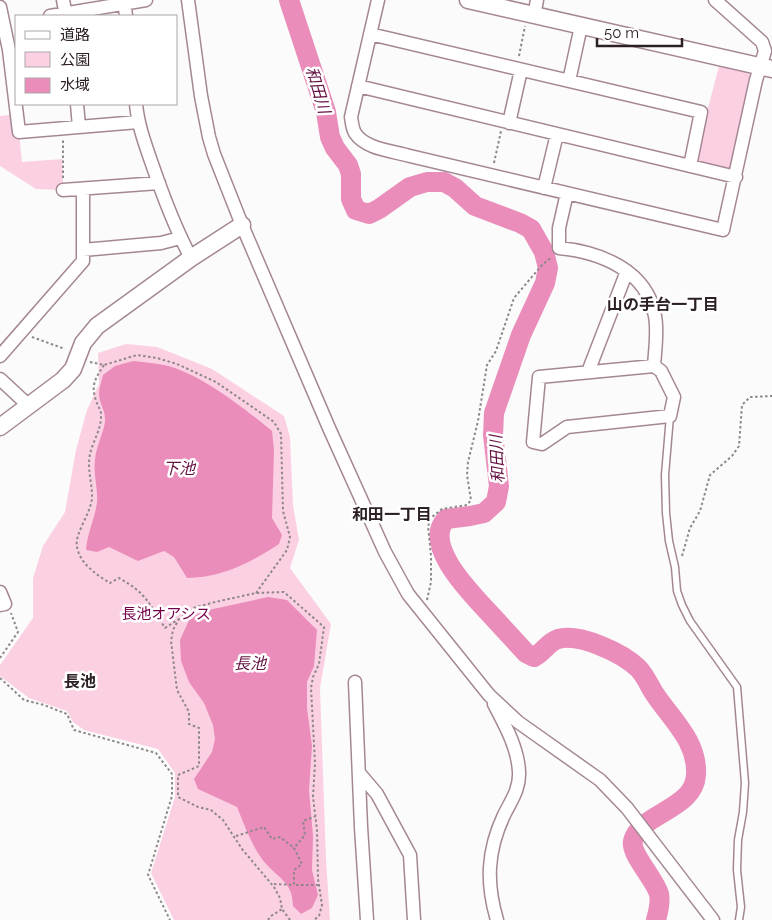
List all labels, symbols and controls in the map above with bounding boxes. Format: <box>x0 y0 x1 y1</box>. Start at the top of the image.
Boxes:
legend <box>15 15 178 105</box>
scale bar <box>597 15 682 47</box>
text: 50 m <box>604 24 639 42</box>
text: 道路 <box>60 26 90 44</box>
text: 公園 <box>60 51 90 69</box>
water label: 和田川 <box>302 64 335 118</box>
text: 水域 <box>60 76 90 94</box>
district label: 山の手台一丁目 <box>607 295 719 314</box>
water label: 和田川 <box>486 433 508 483</box>
water label: 下池 <box>163 459 197 478</box>
district label: 和田一丁目 <box>352 505 432 524</box>
park label: 長池オアシス <box>121 605 211 623</box>
water label: 長池 <box>234 654 268 673</box>
district label: 長池 <box>64 672 96 691</box>

